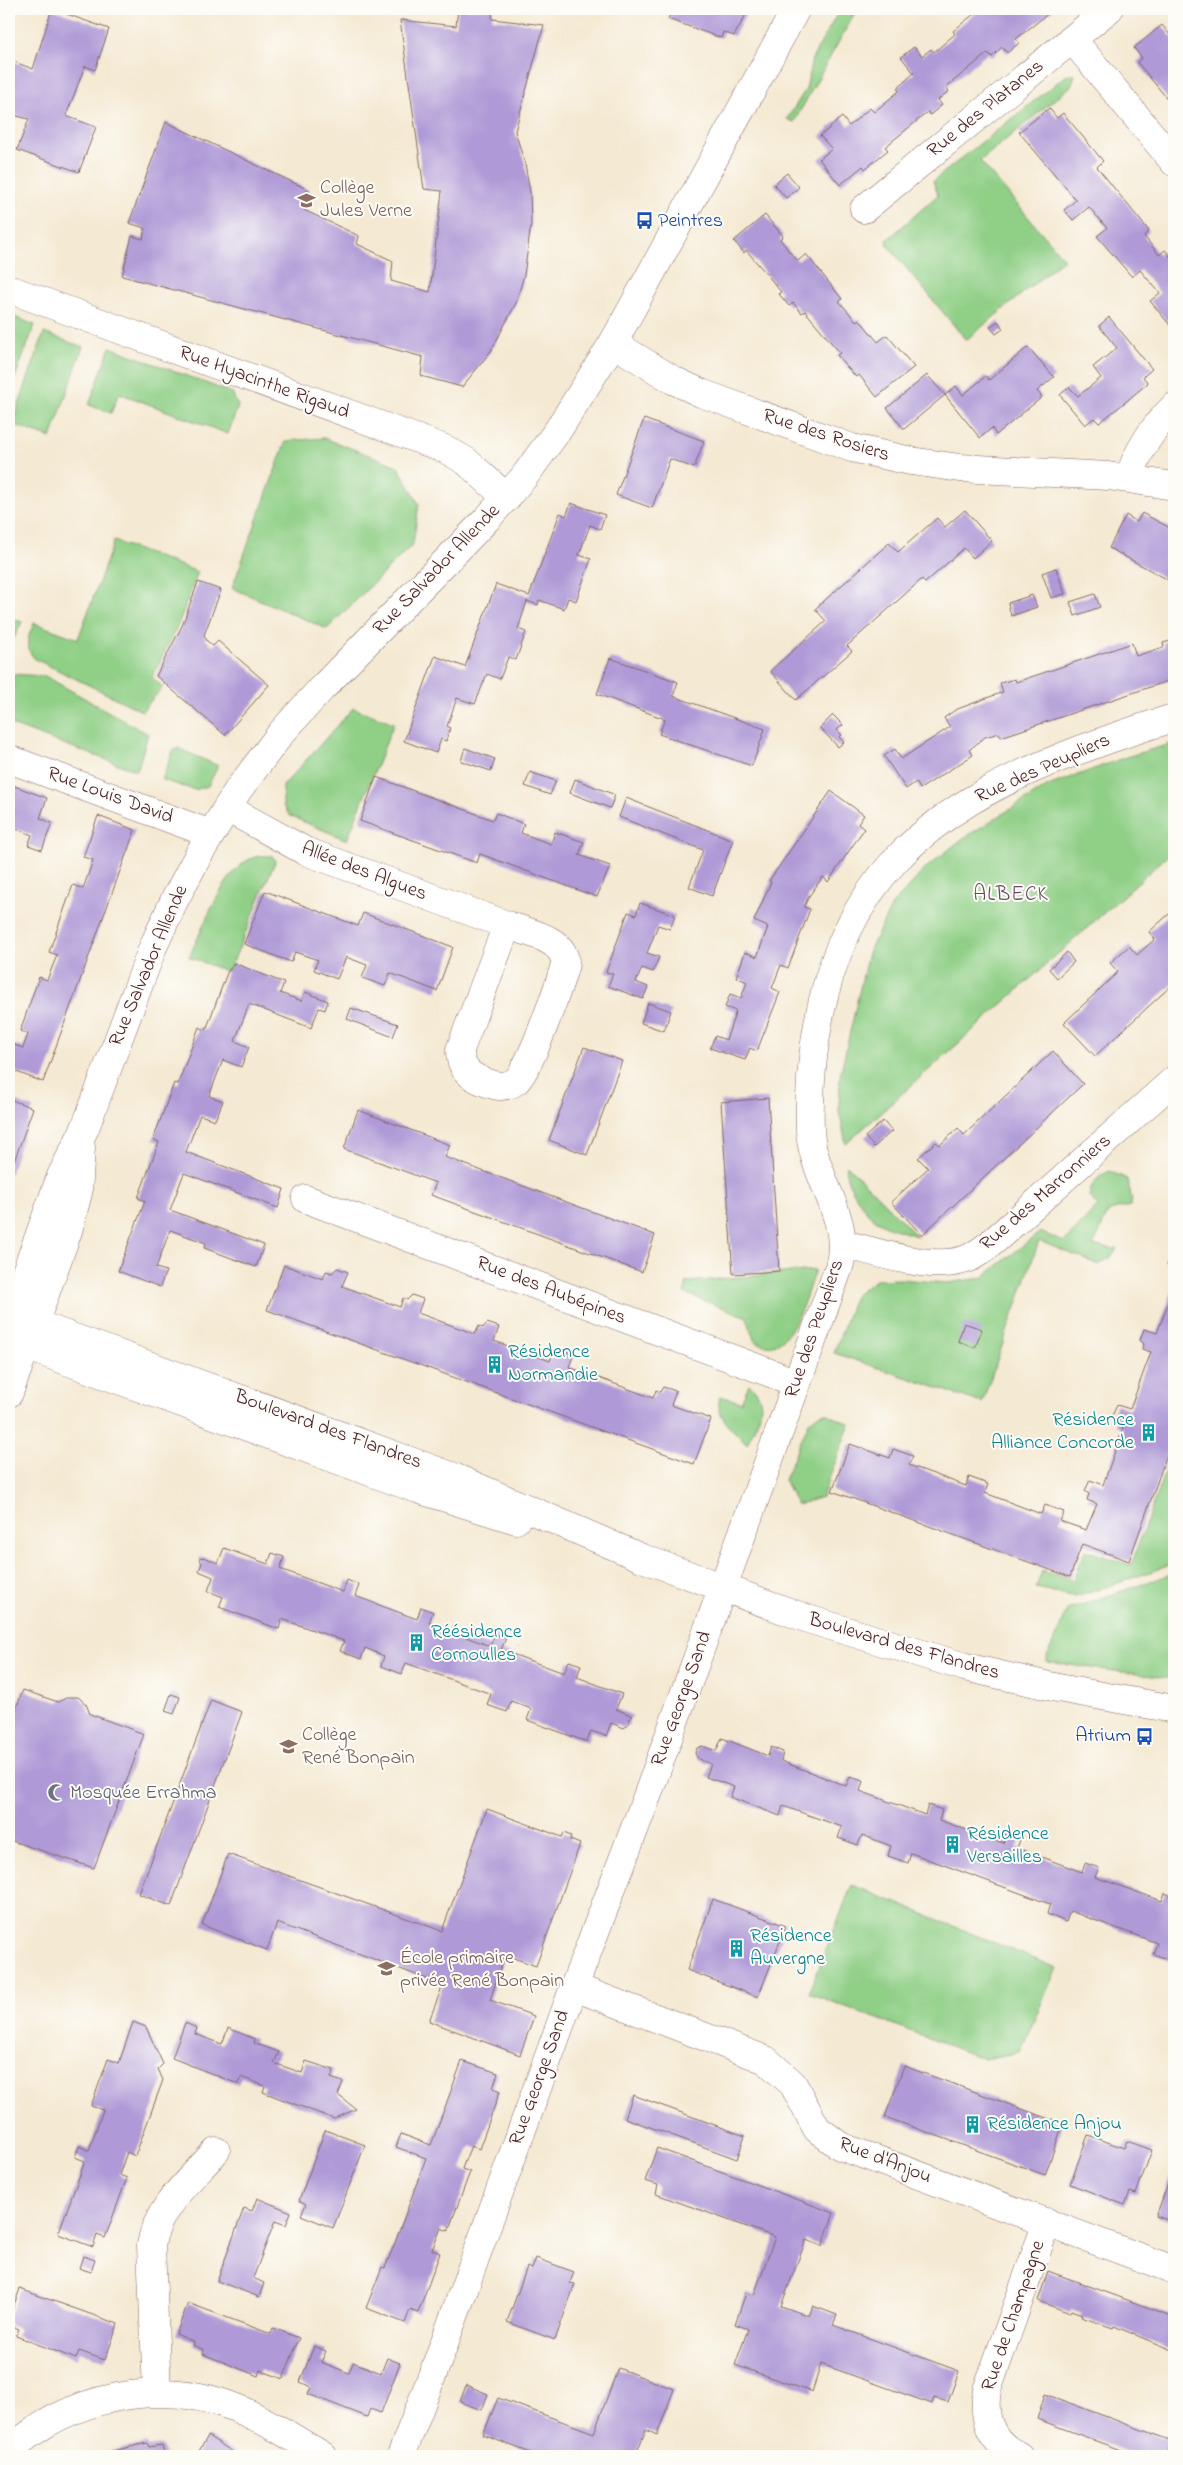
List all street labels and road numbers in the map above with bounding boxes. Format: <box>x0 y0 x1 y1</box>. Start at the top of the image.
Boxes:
street label: Rue des Platanes <box>921 53 1051 165</box>
street label: Rue Hyacinthe Rigaud <box>174 339 353 428</box>
street label: Rue des Rosiers <box>759 402 893 470</box>
street label: Rue Salvador Allende <box>367 498 507 642</box>
street label: Rue des Peupliers <box>971 726 1115 812</box>
street label: Rue Louis David <box>43 760 177 832</box>
street label: Allée des Algues <box>297 835 431 910</box>
street label: Rue Salvador Allende <box>102 881 196 1051</box>
street label: Rue des Marronniers <box>974 1128 1118 1258</box>
street label: Rue des Aubépines <box>472 1249 630 1333</box>
street label: Rue des Peupliers <box>778 1256 852 1402</box>
street label: Boulevard des Flandres <box>229 1382 426 1477</box>
street label: Boulevard des Flandres <box>804 1606 1003 1688</box>
street label: Rue George Sand <box>644 1627 721 1771</box>
street label: Rue George Sand <box>502 2006 579 2150</box>
street label: Rue d'Anjou <box>834 2130 936 2192</box>
street label: Rue de Champagne <box>975 2237 1054 2396</box>

